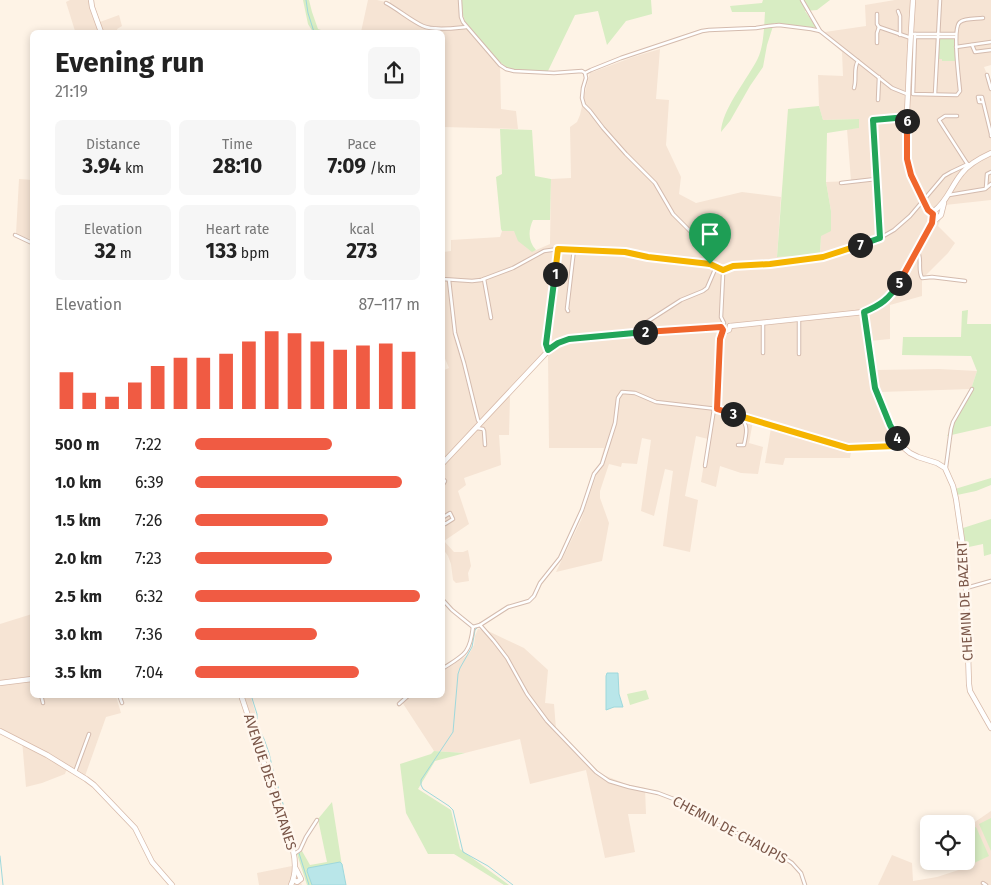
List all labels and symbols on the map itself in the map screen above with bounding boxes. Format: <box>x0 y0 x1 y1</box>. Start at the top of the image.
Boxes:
pin: 6 <box>894 108 920 134</box>
pin <box>689 213 731 264</box>
pin: 7 <box>848 232 872 258</box>
pin: 1 <box>542 262 568 286</box>
pin: 5 <box>886 270 912 296</box>
pin: 2 <box>632 320 658 344</box>
pin: 3 <box>720 402 746 426</box>
pin: 4 <box>884 426 910 450</box>
street label: CHEMIN DE BAZERT <box>953 540 977 661</box>
street label: AVENUE DES PLATANES <box>240 712 300 853</box>
street label: CHEMIN DE CHAUPIS <box>670 793 791 868</box>

